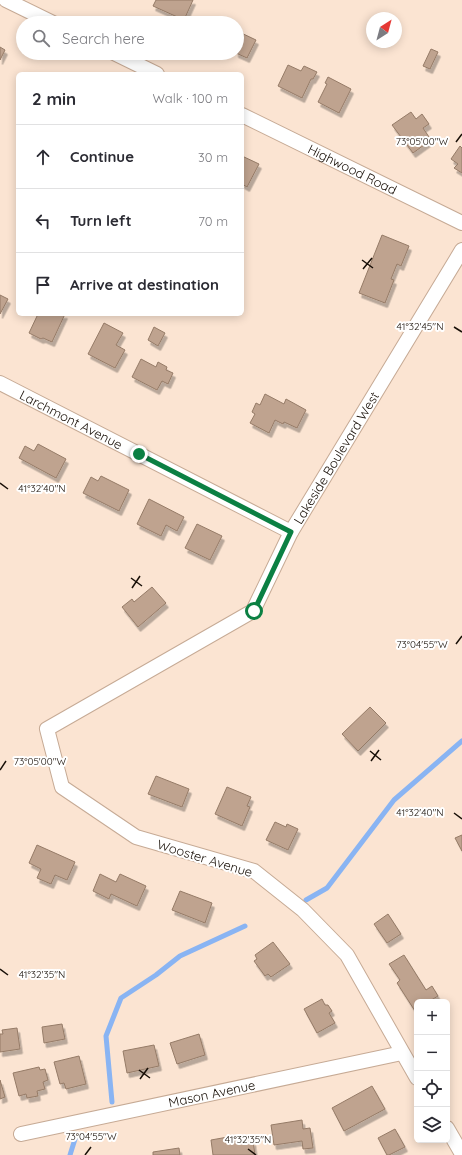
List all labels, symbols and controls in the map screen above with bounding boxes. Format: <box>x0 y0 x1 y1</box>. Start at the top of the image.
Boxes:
north arrow <box>366 12 402 48</box>
search box <box>16 16 244 60</box>
icon: search <box>30 27 52 49</box>
text: Search here <box>62 29 145 48</box>
text: 2 min <box>32 88 76 109</box>
text: Walk · 100 m <box>152 90 228 106</box>
text: 73°05'00"W <box>396 135 449 148</box>
street label: Highwood Road <box>305 141 399 198</box>
icon: ahead <box>32 146 54 168</box>
text: Continue <box>70 147 134 166</box>
text: 30 m <box>198 149 228 165</box>
icon: left <box>32 210 54 232</box>
text: Turn left <box>70 211 132 230</box>
text: 70 m <box>198 213 228 229</box>
icon: arrive <box>32 274 54 296</box>
text: Arrive at destination <box>70 275 219 294</box>
text: 41°32'45"N <box>397 320 443 333</box>
street label: Larchmont Avenue <box>17 386 125 452</box>
street label: Lakeside Boulevard West <box>290 389 382 527</box>
route end <box>130 445 148 463</box>
text: 41°32'40"N <box>18 482 66 495</box>
route start <box>245 602 263 620</box>
text: 73°04'55"W <box>396 638 448 651</box>
text: 73°05'00"W <box>14 755 67 768</box>
text: 41°32'40"N <box>396 806 444 819</box>
street label: Wooster Avenue <box>155 836 255 880</box>
text: 41°32'35"N <box>19 968 65 981</box>
map controls <box>414 999 450 1143</box>
button: + <box>414 999 450 1035</box>
button: − <box>414 1035 450 1071</box>
button: locate <box>414 1071 450 1107</box>
street label: Mason Avenue <box>167 1076 257 1110</box>
button: layers <box>414 1107 450 1143</box>
text: 73°04'55"W <box>65 1130 117 1143</box>
text: 41°32'35"N <box>225 1133 271 1146</box>

